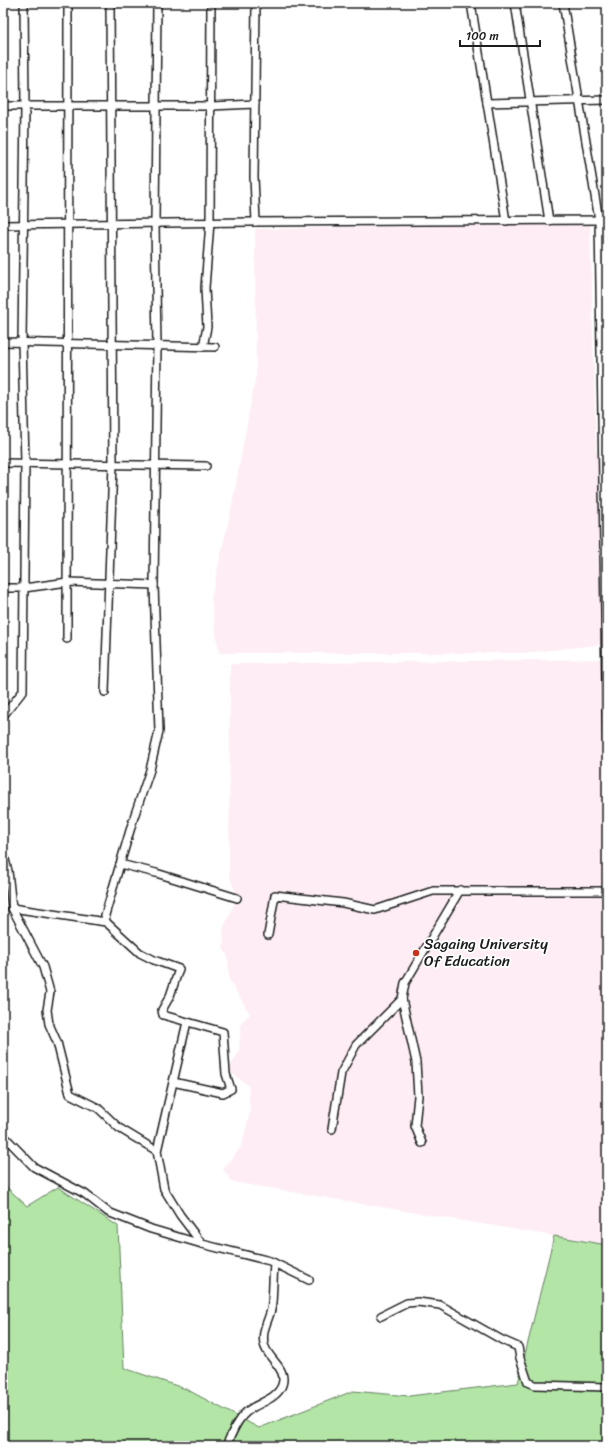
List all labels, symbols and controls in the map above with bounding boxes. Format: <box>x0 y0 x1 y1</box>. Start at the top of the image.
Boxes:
scale bar <box>460 22 540 48</box>
text: 100 m <box>466 25 499 47</box>
place label: Sagaing University Of Education <box>424 931 548 974</box>
marker: Sagaing University Of Education <box>411 948 421 958</box>

